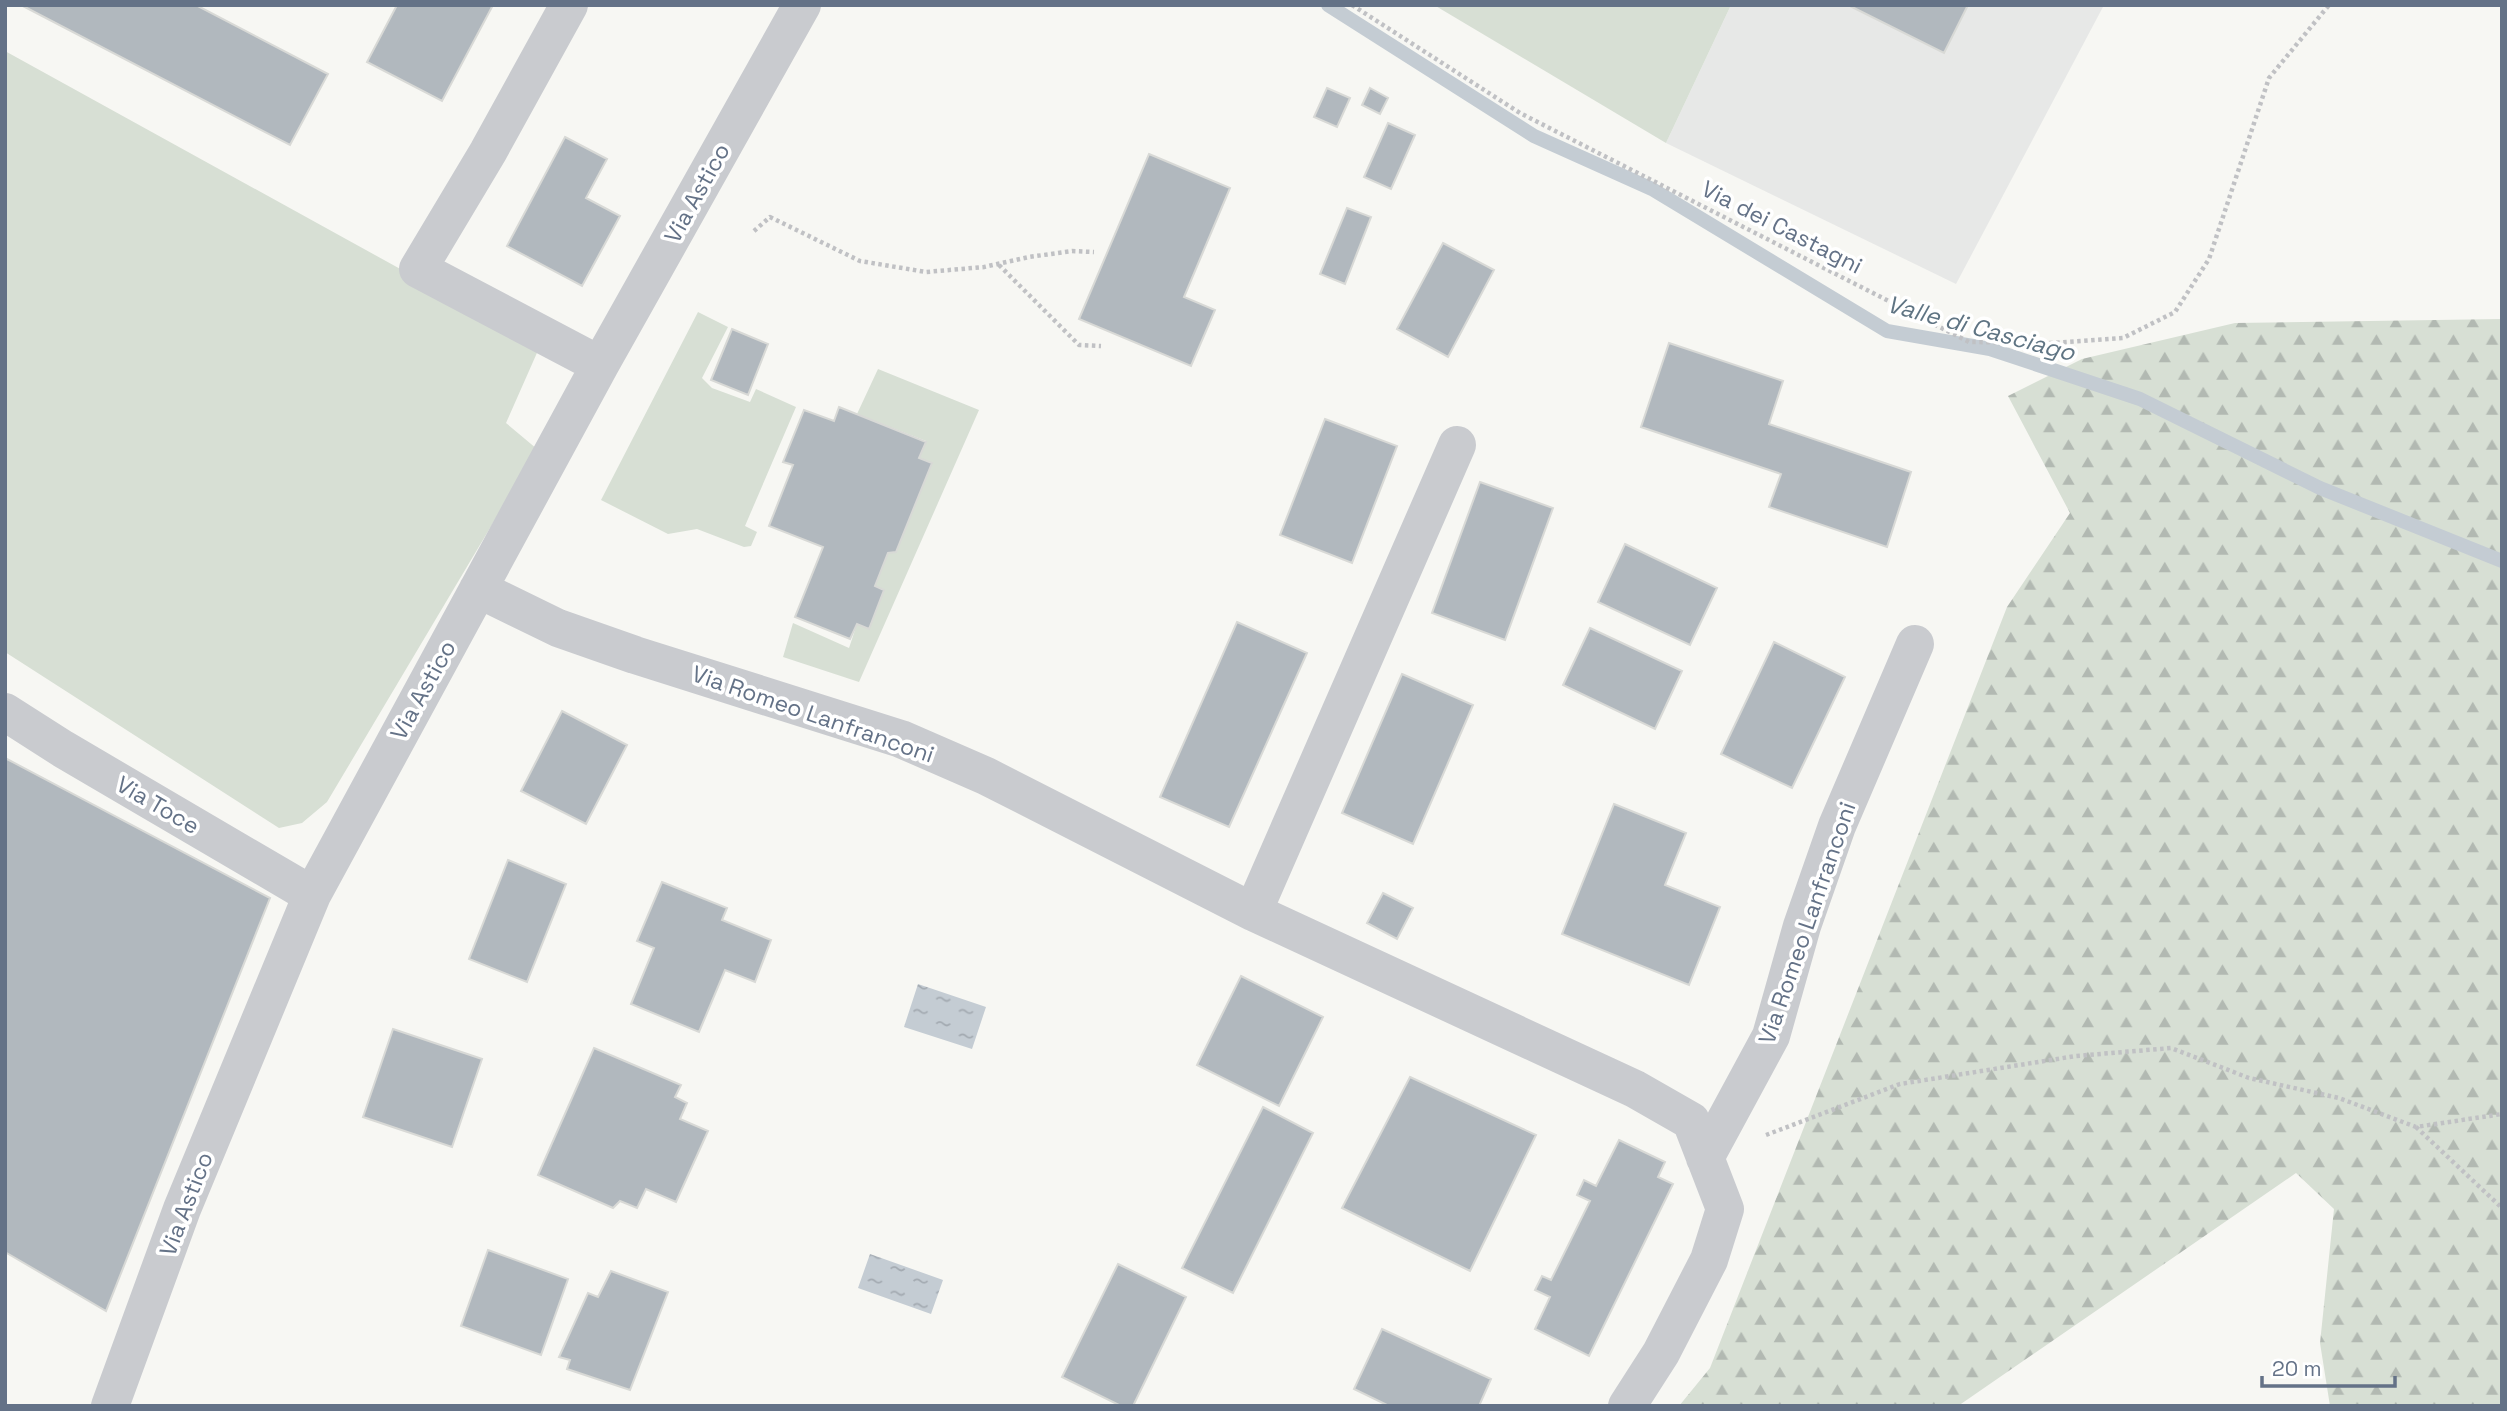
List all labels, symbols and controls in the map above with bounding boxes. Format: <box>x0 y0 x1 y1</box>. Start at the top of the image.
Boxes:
street label: Via Astico <box>657 138 737 248</box>
street label: Via dei Castagni <box>1696 174 1868 280</box>
water label: Valle di Casciago <box>1884 288 2079 368</box>
street label: Via Astico <box>383 635 463 745</box>
street label: Via Romeo Lanfranconi <box>688 658 938 770</box>
street label: Via Toce <box>111 769 205 841</box>
street label: Via Romeo Lanfranconi <box>1751 798 1863 1048</box>
street label: Via Astico <box>152 1148 220 1260</box>
scale bar <box>2262 1344 2395 1388</box>
text: 20 m <box>2272 1355 2322 1382</box>

